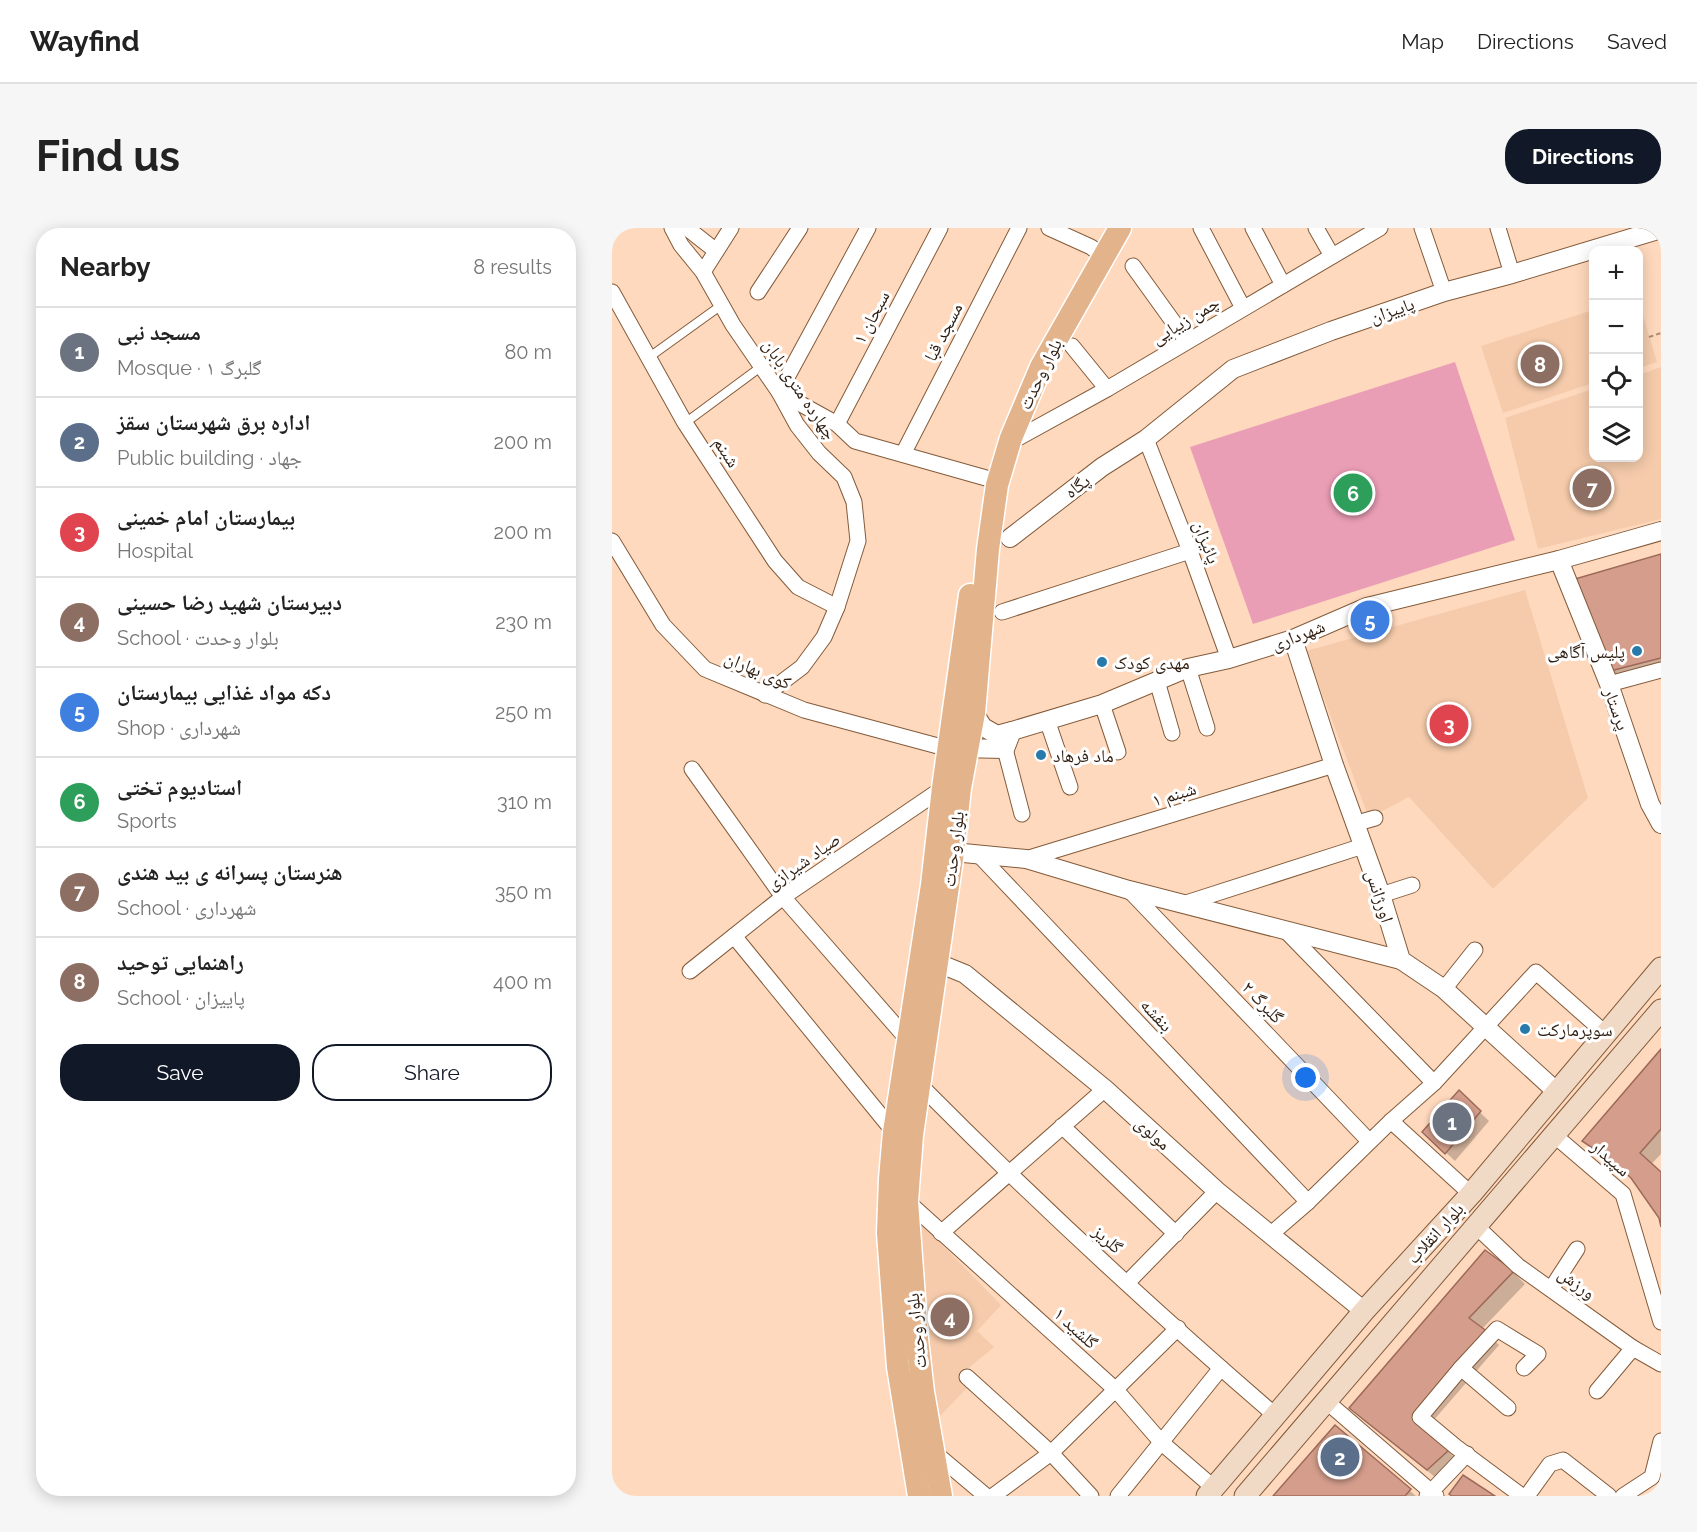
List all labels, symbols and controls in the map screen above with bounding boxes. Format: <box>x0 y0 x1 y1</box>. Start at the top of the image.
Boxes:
text: Wayfind <box>30 25 140 58</box>
text: Map <box>1401 29 1444 54</box>
text: Directions <box>1477 29 1574 54</box>
text: Saved <box>1607 29 1667 54</box>
button: Directions <box>1505 129 1661 184</box>
text: Find us <box>36 132 180 181</box>
map controls <box>1589 246 1643 462</box>
button: + <box>1589 246 1643 300</box>
text: Nearby <box>60 252 150 282</box>
text: 8 results <box>473 255 552 279</box>
street label: سبحان ۱ <box>848 287 895 348</box>
street label: چمن زیبایی <box>1147 292 1223 349</box>
street label: پاییزان <box>1367 293 1417 328</box>
street label: مسجد قبا <box>919 299 967 365</box>
button: − <box>1589 300 1643 354</box>
text: مسجد نبی <box>117 319 201 345</box>
street label: چهارده متری بابان <box>758 335 841 444</box>
street label: بلوار وحدت <box>1014 335 1067 413</box>
text: 1 <box>75 340 84 364</box>
text: 80 m <box>504 340 552 364</box>
pin: 8 <box>1520 342 1560 386</box>
button: locate <box>1589 354 1643 408</box>
text: Mosque · گلبرگ ۱ <box>117 356 262 380</box>
button: layers <box>1589 408 1643 462</box>
text: اداره برق شهرستان سقز <box>117 409 311 435</box>
text: 2 <box>74 430 85 454</box>
text: 200 m <box>494 430 552 454</box>
street label: شبنم <box>708 433 744 472</box>
text: Public building · جهاد <box>117 446 302 470</box>
pin: 7 <box>1572 466 1612 510</box>
street label: پگاه <box>1060 470 1095 503</box>
pin: 6 <box>1334 470 1372 516</box>
text: بیمارستان امام خمینی <box>117 504 295 530</box>
street label: پائیزان <box>1188 518 1225 567</box>
text: 3 <box>74 520 85 544</box>
text: 200 m <box>494 520 552 544</box>
text: Hospital <box>117 539 193 563</box>
text: دبیرستان شهید رضا حسینی <box>117 589 342 615</box>
pin: 5 <box>1350 598 1389 642</box>
text: 4 <box>74 610 85 634</box>
text: 230 m <box>495 610 552 634</box>
street label: شهرداری <box>1268 615 1328 656</box>
text: School · بلوار وحدت <box>117 626 279 650</box>
place label: پلیس آگاهی <box>1547 641 1625 663</box>
marker: پلیس آگاهی <box>1630 644 1644 658</box>
street label: کوی بهاران <box>721 647 795 694</box>
place label: مهدی کودک <box>1114 652 1190 674</box>
marker: مهدی کودک <box>1095 655 1109 669</box>
text: دکه مواد غذایی بیمارستان <box>117 679 331 705</box>
street label: پرستار <box>1599 684 1634 733</box>
text: 5 <box>74 700 85 724</box>
text: 250 m <box>495 700 552 724</box>
pin: 3 <box>1430 702 1468 746</box>
text: Shop · شهرداری <box>117 716 241 740</box>
place label: ماد فرهاد <box>1053 745 1114 766</box>
marker: ماد فرهاد <box>1034 748 1048 762</box>
text: استادیوم تختی <box>117 774 242 800</box>
street label: شبنم ۱ <box>1150 777 1199 812</box>
text: 6 <box>73 790 86 814</box>
text: 310 m <box>497 790 552 814</box>
text: Sports <box>117 809 177 833</box>
street label: بلوار وحدت <box>938 810 969 888</box>
street label: صیاد شیرازی <box>762 828 844 895</box>
text: هنرستان پسرانه ی بید هندی <box>117 859 343 885</box>
street label: اورژانس <box>1361 867 1398 925</box>
text: 7 <box>74 880 85 904</box>
text: 350 m <box>495 880 552 904</box>
text: School · شهرداری <box>117 896 256 920</box>
text: راهنمایی توحید <box>117 949 244 975</box>
text: 8 <box>73 970 86 994</box>
text: 400 m <box>493 970 552 994</box>
street label: گلبرگ ۲ <box>1238 977 1288 1028</box>
text: School · پاییزان <box>117 986 245 1010</box>
street label: بنفشه <box>1136 994 1177 1036</box>
place label: سوپرمارکت <box>1537 1019 1613 1041</box>
marker: سوپرمارکت <box>1518 1022 1532 1036</box>
button: Save <box>60 1044 300 1101</box>
button: Share <box>312 1044 552 1101</box>
your location <box>1291 1063 1320 1092</box>
pin: 1 <box>1432 1100 1472 1144</box>
street label: مولوی <box>1130 1112 1175 1155</box>
street label: سپیدار <box>1586 1135 1635 1181</box>
street label: بلوار انقلاب <box>1402 1198 1468 1268</box>
street label: گلریز <box>1088 1220 1128 1258</box>
street label: ورزش <box>1554 1263 1600 1304</box>
street label: بلوار وحدت <box>902 1292 931 1370</box>
pin: 4 <box>930 1294 970 1340</box>
street label: گلشید ۱ <box>1050 1303 1103 1354</box>
pin: 2 <box>1320 1434 1360 1480</box>

